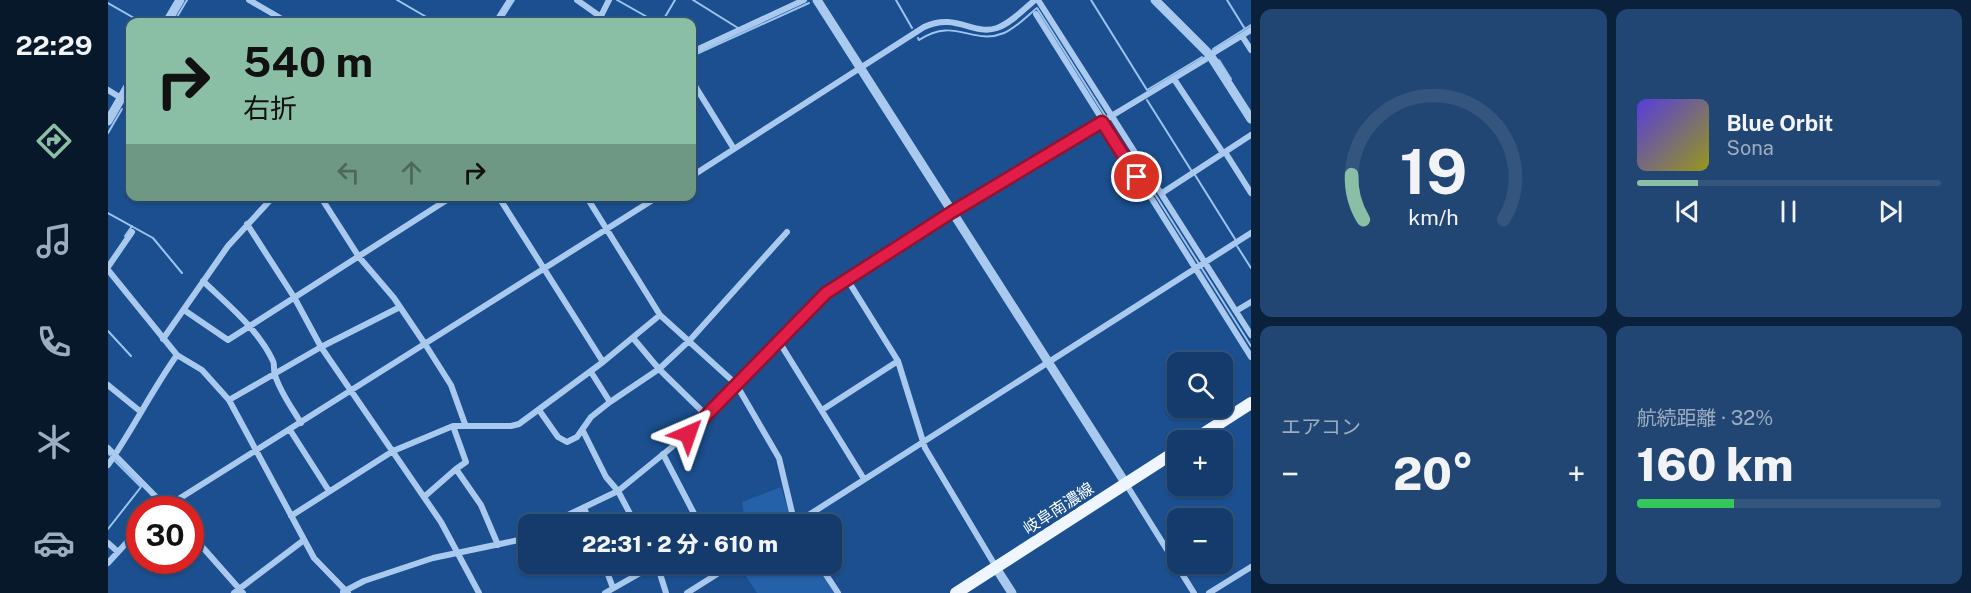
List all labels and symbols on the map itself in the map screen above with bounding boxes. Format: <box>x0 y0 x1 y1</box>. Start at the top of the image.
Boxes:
pin <box>1111 151 1162 202</box>
position arrow <box>656 402 720 466</box>
street label: 岐阜南濃線 <box>1020 479 1097 538</box>
speed limit sign: 30 <box>126 496 204 574</box>

